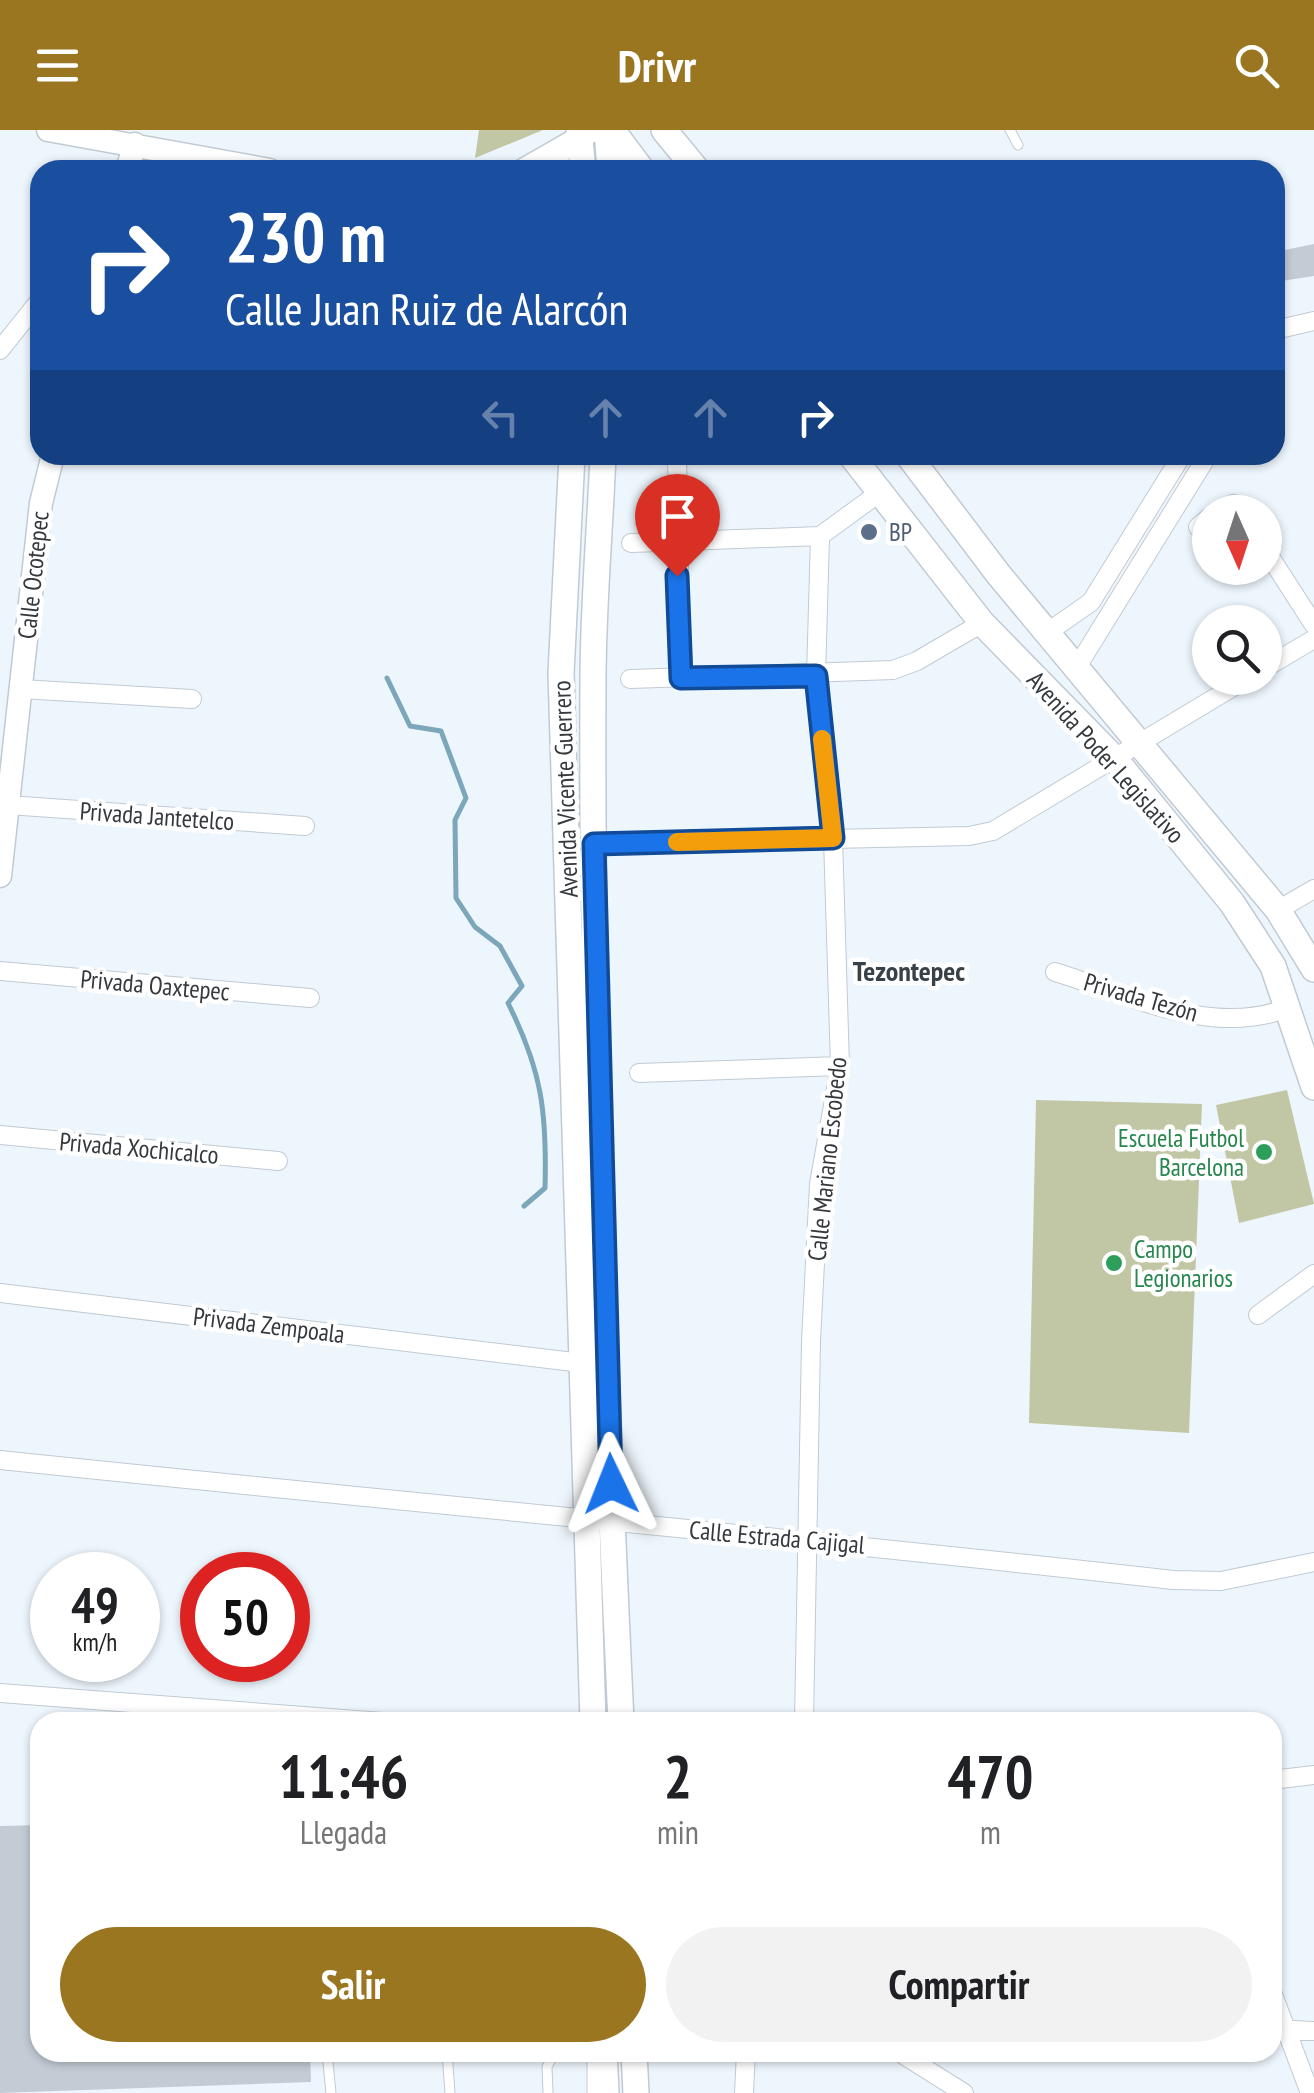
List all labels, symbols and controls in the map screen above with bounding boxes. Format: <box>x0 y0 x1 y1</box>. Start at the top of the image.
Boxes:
text: Drivr <box>618 36 696 94</box>
icon: menu <box>30 38 85 93</box>
icon: search <box>1229 38 1284 93</box>
text: 230 m <box>225 191 386 281</box>
icon: right <box>60 200 190 330</box>
text: Calle Juan Ruiz de Alarcón <box>225 279 628 337</box>
icon: left <box>473 390 528 445</box>
icon: ahead <box>578 390 633 445</box>
icon: ahead <box>683 390 738 445</box>
icon: right <box>788 390 843 445</box>
pin <box>635 474 720 577</box>
icon: arrive <box>650 489 705 544</box>
north arrow <box>1192 495 1282 585</box>
map controls <box>1192 495 1282 695</box>
street label: Calle Ocotepec <box>10 509 56 640</box>
place label: BP <box>889 516 912 548</box>
marker: BP <box>858 521 880 543</box>
button: search <box>1192 605 1282 695</box>
street label: Avenida Poder Legislativo <box>1020 664 1192 850</box>
street label: Avenida Vicente Guerrero <box>545 680 585 898</box>
street label: Privada Jantetelco <box>79 795 235 837</box>
district label: Tezontepec <box>853 952 965 989</box>
street label: Privada Oaxtepec <box>79 963 231 1007</box>
street label: Privada Tezón <box>1080 965 1202 1029</box>
street label: Calle Mariano Escobedo <box>800 1055 854 1263</box>
place label: Escuela Futbol Barcelona <box>1118 1122 1244 1183</box>
street label: Privada Xochicalco <box>58 1125 220 1171</box>
marker: Escuela Futbol Barcelona <box>1253 1141 1275 1163</box>
place label: Campo Legionarios <box>1134 1233 1233 1294</box>
marker: Campo Legionarios <box>1103 1252 1125 1274</box>
street label: Privada Zempoala <box>191 1300 347 1350</box>
position arrow <box>559 1432 663 1536</box>
street label: Calle Estrada Cajigal <box>688 1513 866 1561</box>
speed limit sign: 50 <box>180 1552 310 1682</box>
text: 49 <box>71 1572 119 1637</box>
text: km/h <box>73 1626 117 1658</box>
text: 11:46 <box>279 1737 408 1815</box>
text: 2 <box>664 1737 692 1815</box>
text: 470 <box>947 1737 1033 1815</box>
text: Llegada <box>300 1811 387 1853</box>
text: min <box>657 1811 699 1853</box>
text: m <box>980 1811 1001 1853</box>
button: Salir <box>60 1927 646 2042</box>
button: Compartir <box>666 1927 1252 2042</box>

